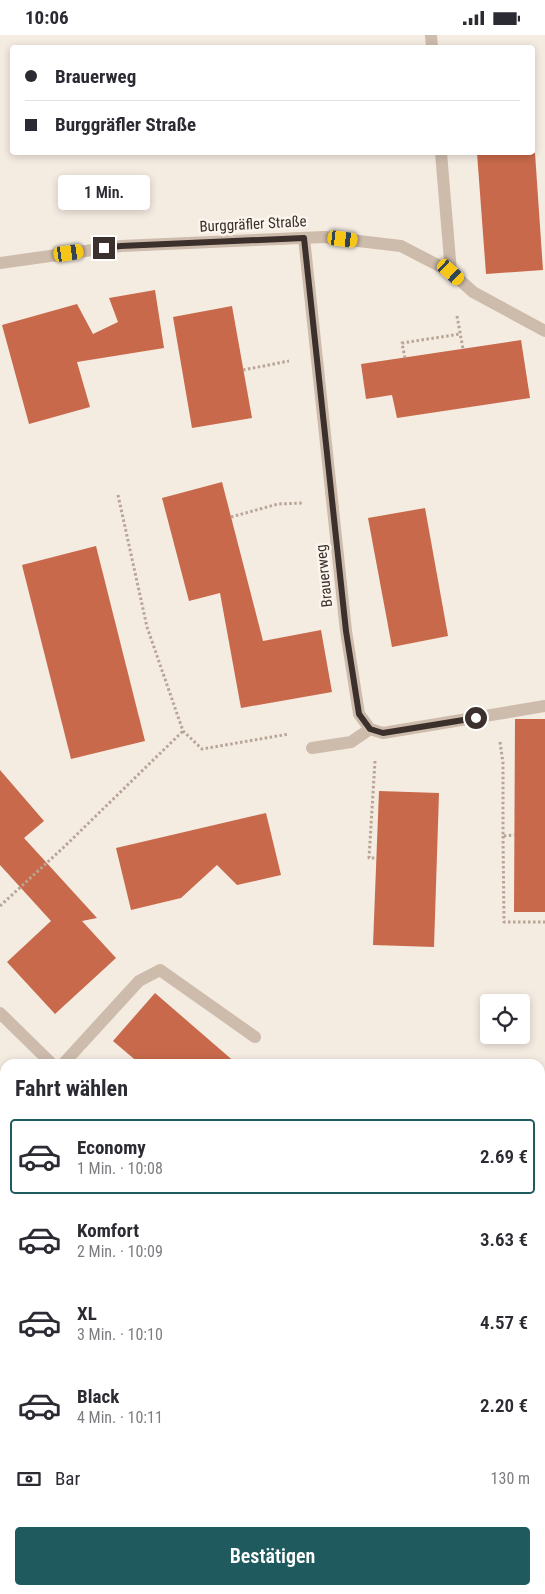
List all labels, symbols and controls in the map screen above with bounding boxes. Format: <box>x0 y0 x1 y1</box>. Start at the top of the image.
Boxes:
text: 10:06 <box>25 6 69 29</box>
text: Brauerweg <box>55 65 136 88</box>
text: Burggräfler Straße <box>55 113 196 136</box>
callout: 1 Min. <box>58 175 150 211</box>
text: 1 Min. <box>84 183 124 202</box>
street label: Burggräfler Straße <box>199 212 307 236</box>
car <box>327 230 358 248</box>
route end <box>93 237 115 259</box>
car <box>53 243 84 263</box>
car <box>434 256 467 288</box>
street label: Brauerweg <box>312 544 336 608</box>
route start <box>465 707 487 729</box>
map controls <box>480 994 530 1044</box>
button: locate <box>480 994 530 1044</box>
text: Fahrt wählen <box>15 1076 128 1101</box>
icon: car <box>17 1134 62 1179</box>
text: Economy <box>77 1136 146 1159</box>
text: 2.69 € <box>480 1145 528 1168</box>
text: 1 Min. · 10:08 <box>77 1159 163 1178</box>
icon: car <box>17 1217 62 1262</box>
text: Komfort <box>77 1219 139 1242</box>
text: 3.63 € <box>480 1228 528 1251</box>
text: 2 Min. · 10:09 <box>77 1242 163 1261</box>
icon: car <box>17 1300 62 1345</box>
text: XL <box>77 1302 97 1325</box>
text: 4.57 € <box>480 1311 528 1334</box>
text: 3 Min. · 10:10 <box>77 1325 163 1344</box>
icon: car <box>17 1383 62 1428</box>
text: Black <box>77 1385 119 1408</box>
text: 2.20 € <box>480 1394 528 1417</box>
text: 4 Min. · 10:11 <box>77 1408 163 1427</box>
icon: cash <box>15 1465 43 1493</box>
text: Bar <box>55 1467 80 1490</box>
text: 130 m <box>491 1469 530 1488</box>
button: Bestätigen <box>15 1527 530 1585</box>

